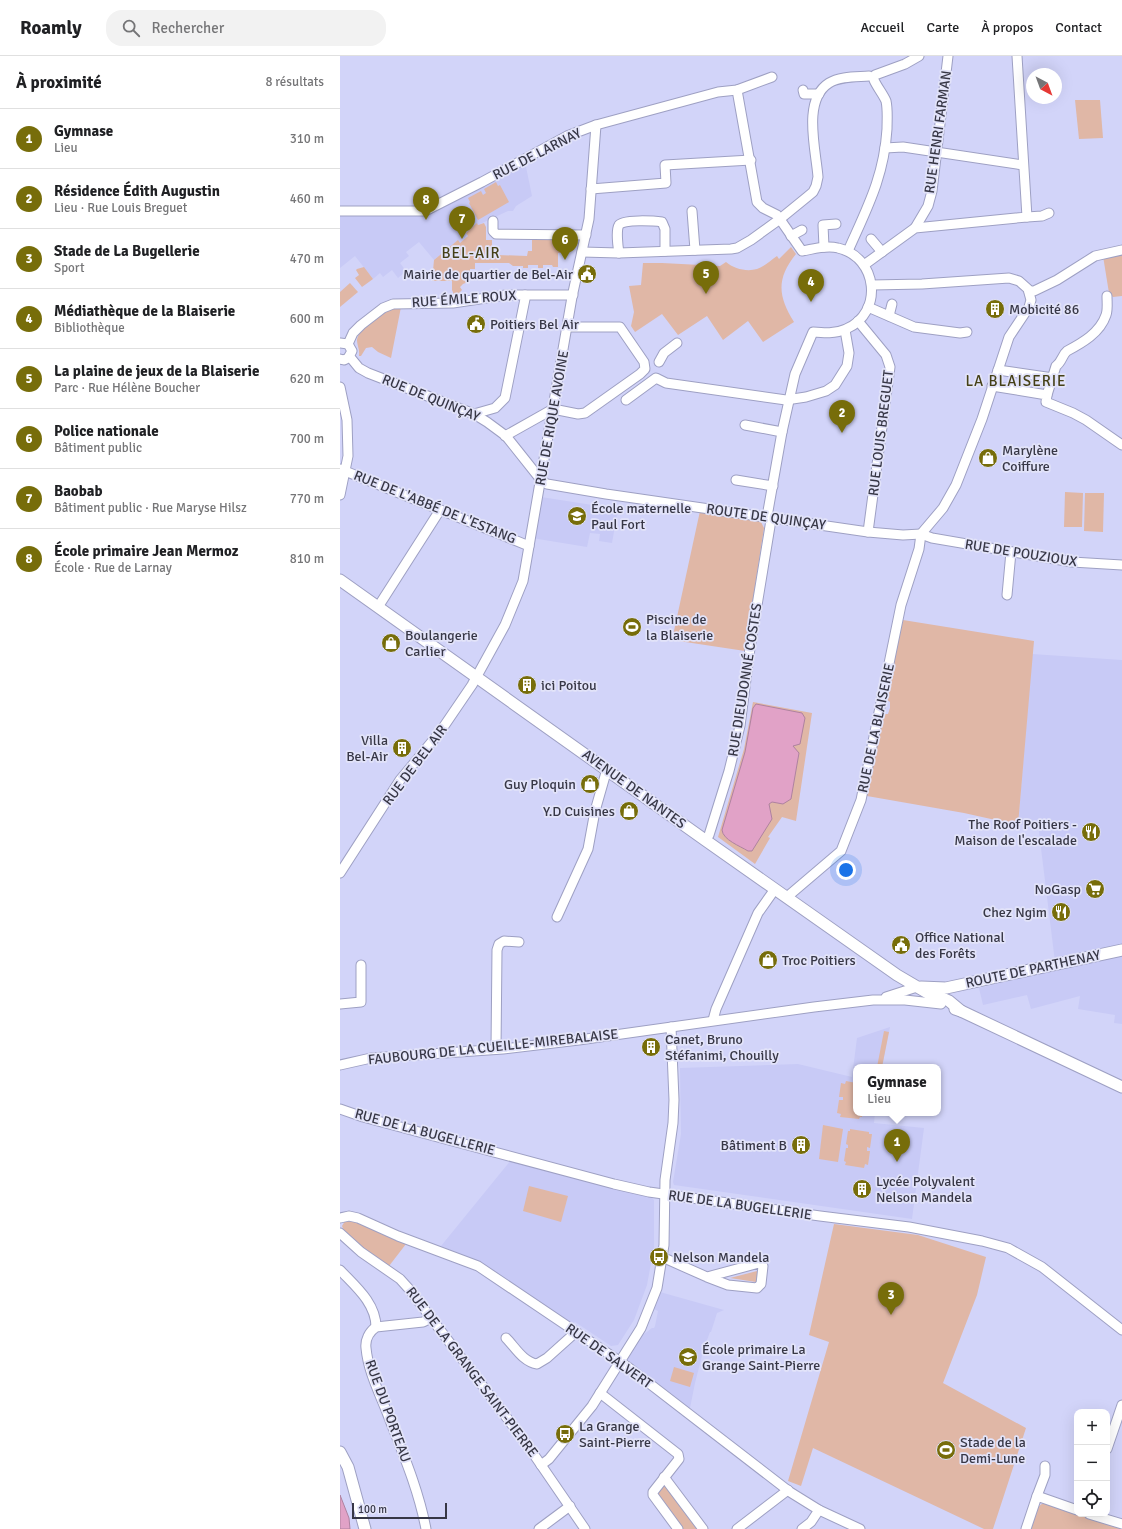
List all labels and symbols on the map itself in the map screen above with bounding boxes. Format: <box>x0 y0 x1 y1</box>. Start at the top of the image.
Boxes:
north arrow <box>1026 68 1062 104</box>
street label: RUE HENRI FARMAN <box>921 69 955 195</box>
street label: RUE DE LARNAY <box>490 124 584 184</box>
pin: 8 <box>413 187 439 220</box>
pin: 7 <box>449 206 475 239</box>
pin: 6 <box>552 227 578 260</box>
district label: BEL-AIR <box>441 244 501 262</box>
pin: 5 <box>693 261 719 294</box>
public building icon: Mairie de quartier de Bel-Air <box>576 263 598 285</box>
place label: Mairie de quartier de Bel-Air <box>403 266 574 283</box>
pin: 4 <box>798 269 824 302</box>
street label: RUE ÉMILE ROUX <box>411 287 517 311</box>
building icon: Mobicité 86 <box>984 298 1006 320</box>
place label: Mobicité 86 <box>1009 301 1079 318</box>
public building icon: Poitiers Bel Air <box>465 313 487 335</box>
place label: Poitiers Bel Air <box>490 316 580 333</box>
street label: RUE DE RIQUE AVOINE <box>532 349 572 487</box>
street label: RUE LOUIS BREGUET <box>865 369 897 497</box>
street label: RUE DE QUINÇAY <box>380 371 482 425</box>
district label: LA BLAISERIE <box>965 372 1067 390</box>
pin: 2 <box>829 400 855 433</box>
place label: Marylène Coiffure <box>1002 442 1058 475</box>
shop icon: Marylène Coiffure <box>977 447 999 469</box>
street label: RUE DE L'ABBÉ DE L'ESTANG <box>351 467 519 547</box>
place label: École maternelle Paul Fort <box>591 500 691 533</box>
street label: ROUTE DE QUINÇAY <box>705 500 827 534</box>
school or university icon: École maternelle Paul Fort <box>566 505 588 527</box>
street label: RUE DE POUZIOUX <box>964 536 1078 570</box>
street label: RUE DIEUDONNÉ COSTES <box>724 602 766 758</box>
place label: Piscine de la Blaiserie <box>646 611 713 644</box>
sports icon: Piscine de la Blaiserie <box>621 616 643 638</box>
place label: Boulangerie Carlier <box>405 627 478 660</box>
shop icon: Boulangerie Carlier <box>380 632 402 654</box>
street label: RUE DE LA BLAISERIE <box>854 662 898 794</box>
building icon: ici Poitou <box>516 674 538 696</box>
place label: ici Poitou <box>541 677 597 694</box>
street label: RUE DE BEL AIR <box>379 721 451 809</box>
place label: Villa Bel-Air <box>346 732 389 765</box>
building icon: Villa Bel-Air <box>391 737 413 759</box>
street label: AVENUE DE NANTES <box>579 746 689 832</box>
shop icon: Guy Ploquin <box>579 773 601 795</box>
place label: Guy Ploquin <box>504 776 576 793</box>
shop icon: Y.D Cuisines <box>618 800 640 822</box>
place label: Y.D Cuisines <box>543 803 615 820</box>
place label: The Roof Poitiers - Maison de l'escalade <box>954 816 1077 849</box>
restaurant icon: The Roof Poitiers - Maison de l'escalade <box>1080 821 1102 843</box>
your location <box>836 860 856 880</box>
supermarket icon: NoGasp <box>1084 878 1106 900</box>
place label: NoGasp <box>1035 881 1081 898</box>
restaurant icon: Chez Ngim <box>1050 901 1072 923</box>
place label: Chez Ngim <box>983 904 1047 921</box>
place label: Office National des Forêts <box>915 929 1005 962</box>
public building icon: Office National des Forêts <box>890 934 912 956</box>
street label: ROUTE DE PARTHENAY <box>964 946 1102 992</box>
shop icon: Troc Poitiers <box>757 949 779 971</box>
place label: Troc Poitiers <box>782 952 856 969</box>
street label: FAUBOURG DE LA CUEILLE-MIREBALAISE <box>367 1025 619 1069</box>
place label: Canet, Bruno Stéfanimi, Chouilly <box>665 1031 779 1064</box>
building icon: Canet, Bruno Stéfanimi, Chouilly <box>640 1036 662 1058</box>
street label: RUE DE LA BUGELLERIE <box>353 1105 497 1159</box>
pin: 1 <box>884 1129 910 1162</box>
building icon: Bâtiment B <box>790 1134 812 1156</box>
place label: Bâtiment B <box>721 1137 787 1154</box>
place label: Lycée Polyvalent Nelson Mandela <box>876 1173 975 1206</box>
building icon: Lycée Polyvalent Nelson Mandela <box>851 1178 873 1200</box>
street label: RUE DE LA BUGELLERIE <box>667 1187 813 1224</box>
bus stop icon: Nelson Mandela <box>648 1246 670 1268</box>
place label: Nelson Mandela <box>673 1249 769 1266</box>
pin: 3 <box>878 1282 904 1315</box>
street label: RUE DE LA GRANGE SAINT-PIERRE <box>402 1284 542 1460</box>
street label: RUE DE SALVERT <box>562 1320 656 1392</box>
place label: École primaire La Grange Saint-Pierre <box>702 1341 820 1374</box>
school or university icon: École primaire La Grange Saint-Pierre <box>677 1346 699 1368</box>
street label: RUE DU PORTEAU <box>362 1357 414 1465</box>
place label: La Grange Saint-Pierre <box>579 1418 651 1451</box>
bus stop icon: La Grange Saint-Pierre <box>554 1423 576 1445</box>
place label: Stade de la Demi-Lune <box>960 1434 1026 1467</box>
sports icon: Stade de la Demi-Lune <box>935 1439 957 1461</box>
scale bar <box>352 1501 447 1520</box>

